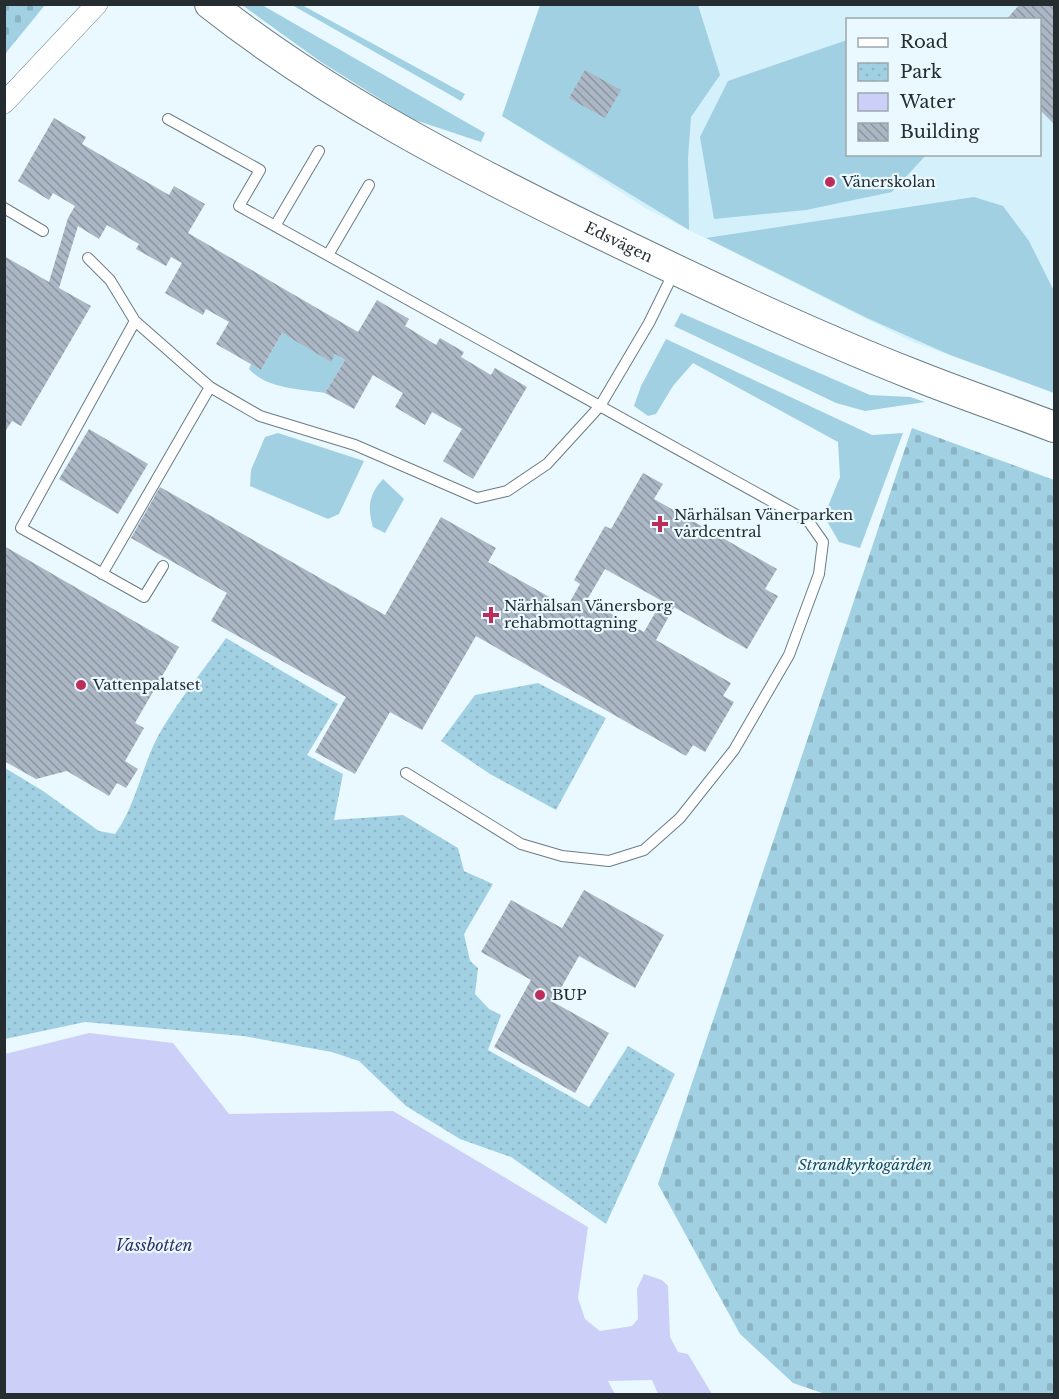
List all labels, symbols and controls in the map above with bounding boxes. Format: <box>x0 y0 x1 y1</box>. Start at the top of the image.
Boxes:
legend <box>846 18 1041 156</box>
text: Road <box>900 31 948 53</box>
text: Park <box>900 61 942 83</box>
text: Water <box>899 91 956 113</box>
text: Building <box>900 121 979 143</box>
place label: Vänerskolan <box>841 172 936 191</box>
marker: Vänerskolan <box>823 175 837 189</box>
street label: Edsvägen <box>582 217 656 266</box>
place label: Närhälsan Vänerparken vårdcentral <box>674 505 853 541</box>
marker: Närhälsan Vänerparken vårdcentral <box>651 515 669 533</box>
place label: Närhälsan Vänersborg rehabmottagning <box>504 596 673 632</box>
marker: Närhälsan Vänersborg rehabmottagning <box>482 606 500 624</box>
place label: Vattenpalatset <box>92 675 201 694</box>
marker: Vattenpalatset <box>74 678 88 692</box>
place label: BUP <box>552 985 587 1004</box>
marker: BUP <box>533 988 547 1002</box>
park label: Strandkyrkogården <box>798 1155 932 1174</box>
water label: Vassbotten <box>116 1235 192 1255</box>

